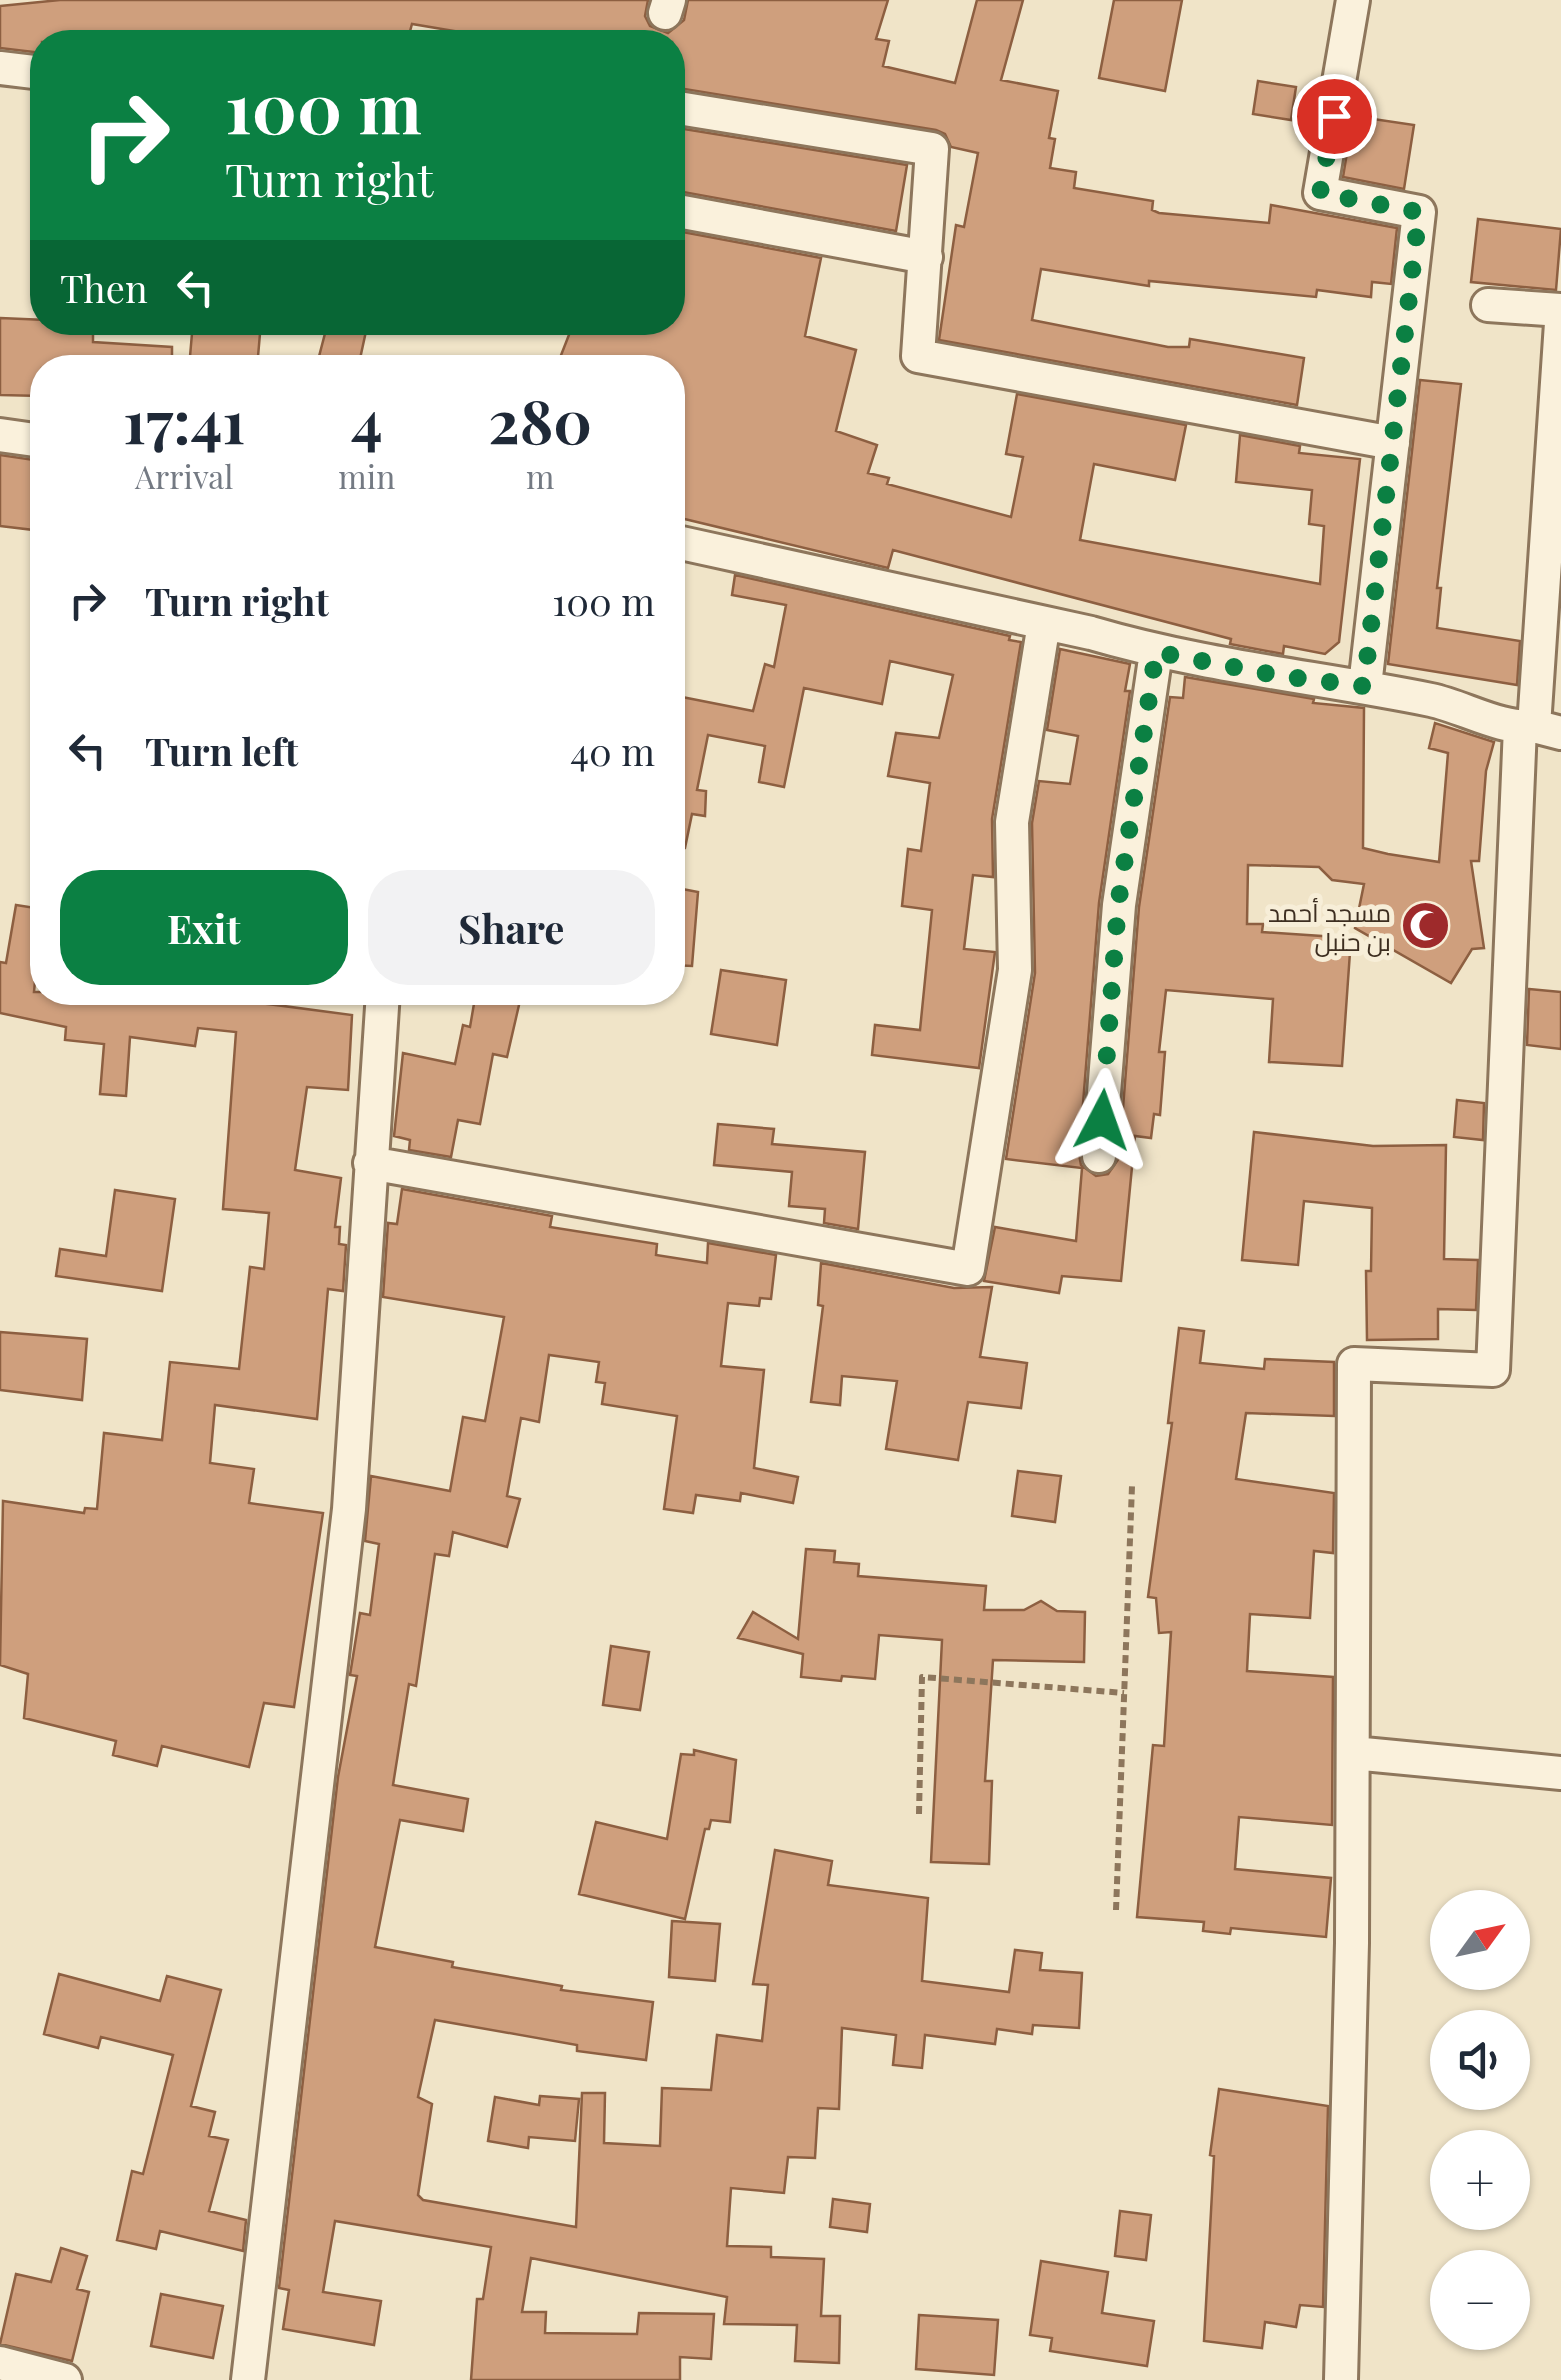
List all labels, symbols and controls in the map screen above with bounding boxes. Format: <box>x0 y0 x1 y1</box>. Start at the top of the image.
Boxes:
text: 100 m <box>225 58 422 152</box>
icon: right <box>60 70 190 200</box>
pin <box>1292 74 1377 159</box>
icon: arrive <box>1307 89 1362 144</box>
text: Turn right <box>225 148 433 208</box>
icon: left <box>168 260 223 315</box>
text: Then <box>60 262 148 313</box>
text: 17:41 <box>123 379 245 459</box>
text: 4 <box>351 379 383 459</box>
text: 280 <box>488 379 592 459</box>
text: Arrival <box>135 454 233 497</box>
text: min <box>338 454 395 497</box>
text: m <box>526 454 554 497</box>
icon: right <box>60 573 115 628</box>
text: Turn right <box>145 575 329 626</box>
text: 100 m <box>552 575 655 626</box>
icon: left <box>60 723 115 778</box>
text: Turn left <box>145 725 298 776</box>
text: 40 m <box>570 725 655 776</box>
button: Exit <box>60 870 348 985</box>
button: Share <box>368 870 655 985</box>
place label: مسجد أحمد بن حنبل <box>1268 895 1391 957</box>
mosque icon: مسجد أحمد بن حنبل <box>1400 899 1452 951</box>
position arrow <box>1050 1068 1154 1172</box>
north arrow <box>1430 1890 1530 1990</box>
map controls <box>1430 1890 1530 2350</box>
button: sound <box>1430 2010 1530 2110</box>
button: + <box>1430 2130 1530 2230</box>
button: − <box>1430 2250 1530 2350</box>

